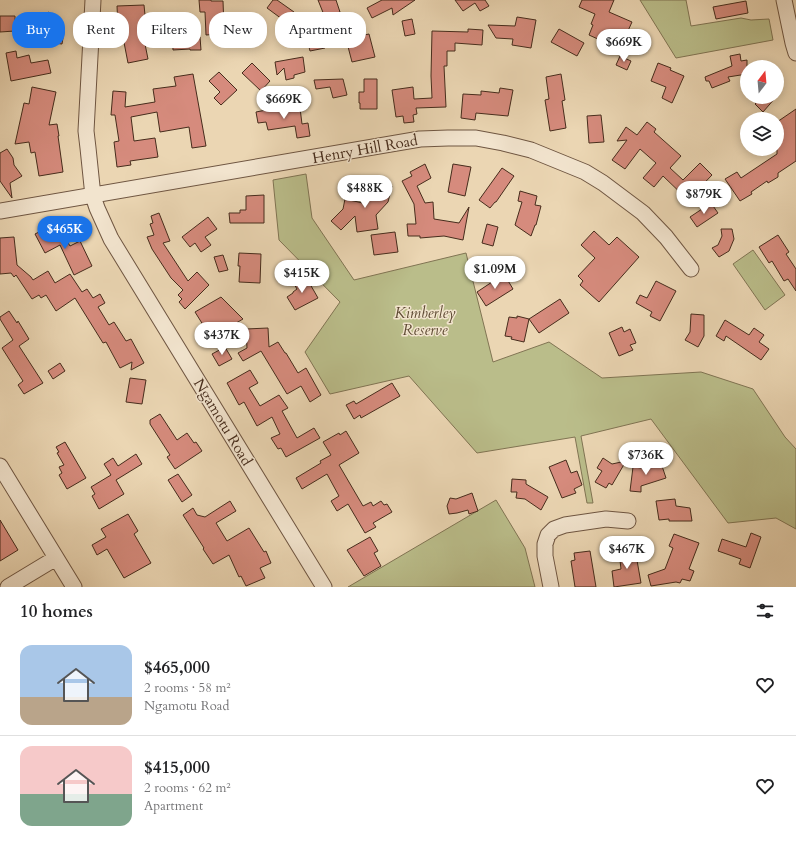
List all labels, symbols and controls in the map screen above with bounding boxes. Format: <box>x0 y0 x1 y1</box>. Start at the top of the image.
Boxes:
chip: Buy <box>12 12 65 48</box>
chip: Rent <box>73 12 129 48</box>
chip: Filters <box>137 12 201 48</box>
chip: New <box>209 12 267 48</box>
chip: Apartment <box>275 12 366 48</box>
pin: $669K <box>596 29 652 63</box>
text: $669K <box>605 33 643 51</box>
north arrow <box>740 60 784 104</box>
map controls <box>740 60 784 156</box>
pin: $669K <box>256 86 312 120</box>
text: $669K <box>265 90 303 108</box>
button: layers <box>740 112 784 156</box>
street label: Henry Hill Road <box>311 130 419 168</box>
pin: $488K <box>337 175 393 209</box>
text: $488K <box>346 179 384 197</box>
pin: $879K <box>676 181 732 215</box>
text: $879K <box>685 185 723 203</box>
pin: $465K <box>37 216 93 250</box>
text: $465K <box>46 220 84 238</box>
pin: $1.09M <box>462 256 528 290</box>
pin: $415K <box>274 260 330 294</box>
text: $1.09M <box>473 260 517 278</box>
text: $415K <box>283 264 321 282</box>
park label: Kimberley Reserve <box>394 303 456 340</box>
pin: $437K <box>194 322 250 356</box>
text: $437K <box>203 326 241 344</box>
street label: Ngamotu Road <box>189 375 257 469</box>
pin: $736K <box>618 442 674 476</box>
text: $736K <box>627 446 665 464</box>
pin: $467K <box>599 536 655 570</box>
text: $467K <box>608 540 646 558</box>
text: 10 homes <box>20 600 93 623</box>
icon: filters <box>754 600 776 622</box>
text: $465,000 <box>144 656 210 679</box>
icon: home <box>52 661 100 709</box>
icon: heart <box>754 674 776 696</box>
text: 2 rooms · 58 m² <box>144 679 231 697</box>
text: Ngamotu Road <box>144 697 229 715</box>
text: $415,000 <box>144 756 210 779</box>
icon: home <box>52 762 100 810</box>
icon: heart <box>754 775 776 797</box>
text: 2 rooms · 62 m² <box>144 779 231 797</box>
text: Apartment <box>144 797 203 815</box>

